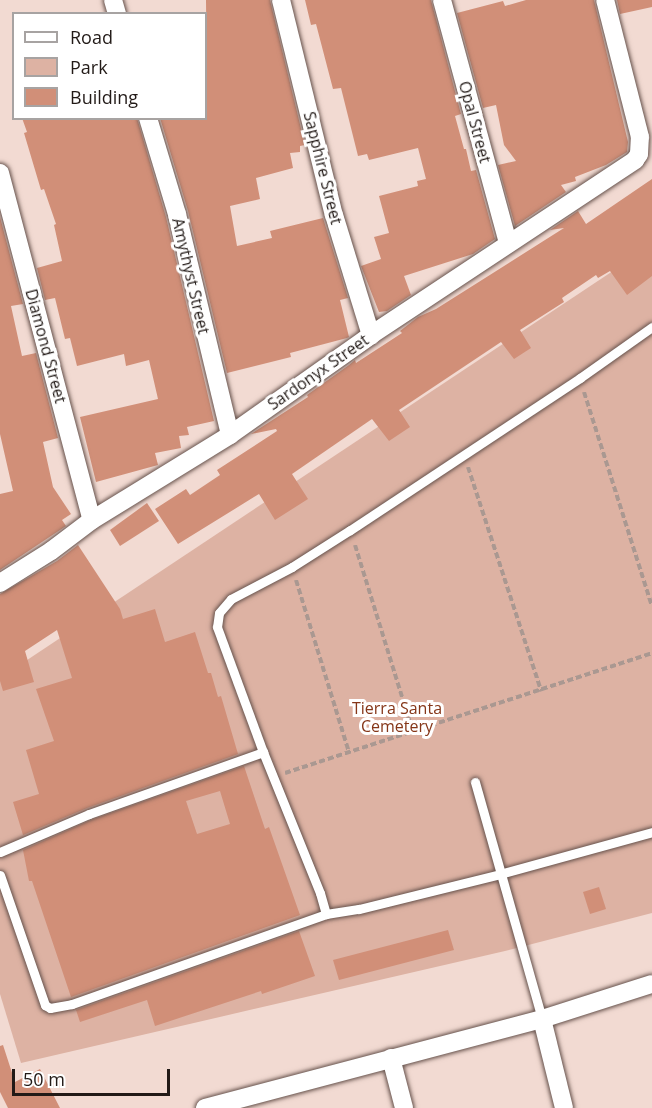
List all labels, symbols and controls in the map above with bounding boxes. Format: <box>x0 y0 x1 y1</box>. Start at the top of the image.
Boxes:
legend <box>12 12 207 120</box>
text: Road <box>70 25 113 49</box>
text: Park <box>70 55 108 79</box>
street label: Opal Street <box>455 79 495 165</box>
text: Building <box>70 85 138 109</box>
street label: Sapphire Street <box>300 110 346 226</box>
street label: Amythyst Street <box>168 216 214 336</box>
street label: Diamond Street <box>22 287 70 405</box>
street label: Sardonyx Street <box>264 330 372 414</box>
park label: Tierra Santa Cemetery <box>352 698 442 736</box>
scale bar <box>15 1057 172 1095</box>
text: 50 m <box>23 1067 65 1091</box>

